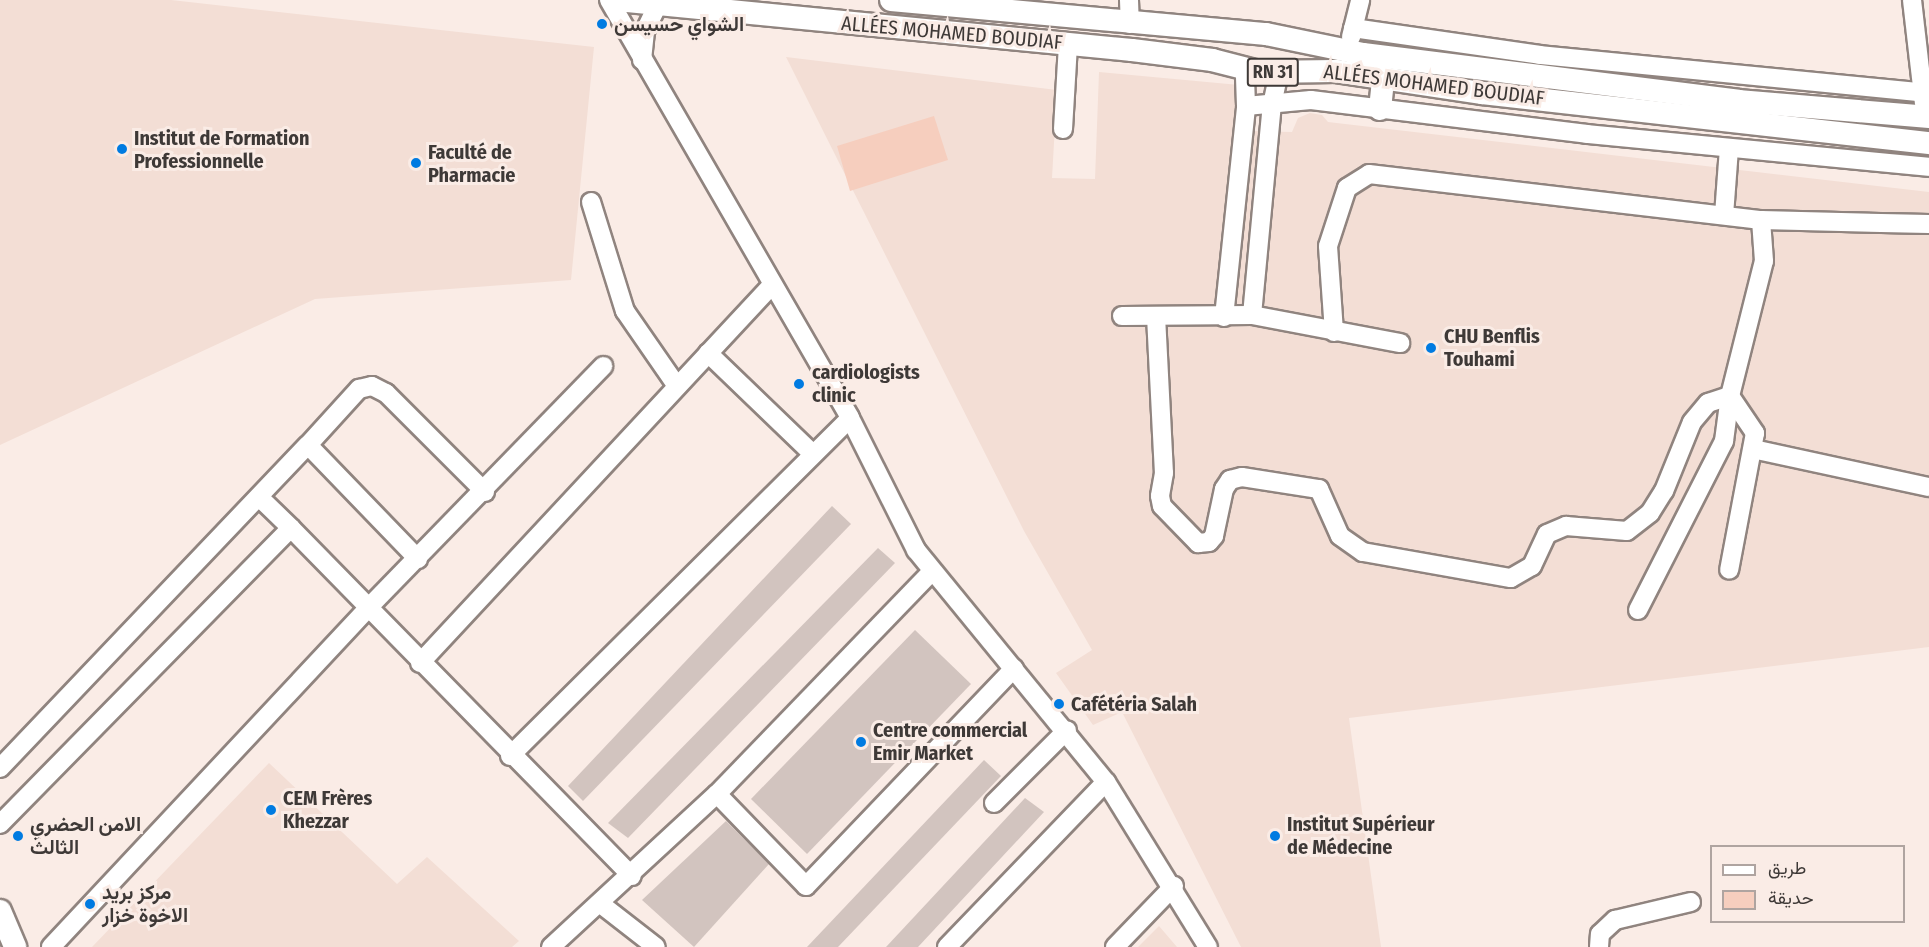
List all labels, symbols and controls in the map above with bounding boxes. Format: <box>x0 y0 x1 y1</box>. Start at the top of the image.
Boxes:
street label: ALLÉES MOHAMED BOUDIAF <box>840 11 1064 55</box>
place label: الشواي حسيسن <box>614 12 744 36</box>
marker: الشواي حسيسن <box>595 17 609 31</box>
road number: RN 31 <box>1246 57 1300 87</box>
street label: ALLÉES MOHAMED BOUDIAF <box>1322 60 1546 110</box>
place label: Institut de Formation Professionnelle <box>134 126 309 173</box>
place label: Faculté de Pharmacie <box>428 140 515 187</box>
marker: Institut de Formation Professionnelle <box>115 142 129 156</box>
marker: Faculté de Pharmacie <box>409 156 423 170</box>
place label: CHU Benflis Touhami <box>1444 324 1540 371</box>
marker: CHU Benflis Touhami <box>1422 339 1440 357</box>
place label: cardiologists clinic <box>812 360 920 407</box>
marker: cardiologists clinic <box>790 375 808 393</box>
place label: Cafétéria Salah <box>1071 692 1197 716</box>
marker: Cafétéria Salah <box>1052 697 1066 711</box>
place label: Centre commercial Emir Market <box>873 718 1027 765</box>
marker: Centre commercial Emir Market <box>854 735 868 749</box>
place label: CEM Frères Khezzar <box>283 786 372 833</box>
marker: CEM Frères Khezzar <box>264 803 278 817</box>
place label: الامن الحضري الثالث <box>30 813 141 860</box>
place label: Institut Supérieur de Médecine <box>1287 813 1435 860</box>
marker: الامن الحضري الثالث <box>11 829 25 843</box>
marker: Institut Supérieur de Médecine <box>1268 829 1282 843</box>
legend <box>1710 845 1905 923</box>
text: طريق <box>1768 857 1806 879</box>
place label: مركز بريد الاخوة خزار <box>102 880 188 927</box>
text: حديقة <box>1768 887 1814 909</box>
marker: مركز بريد الاخوة خزار <box>83 897 97 911</box>

